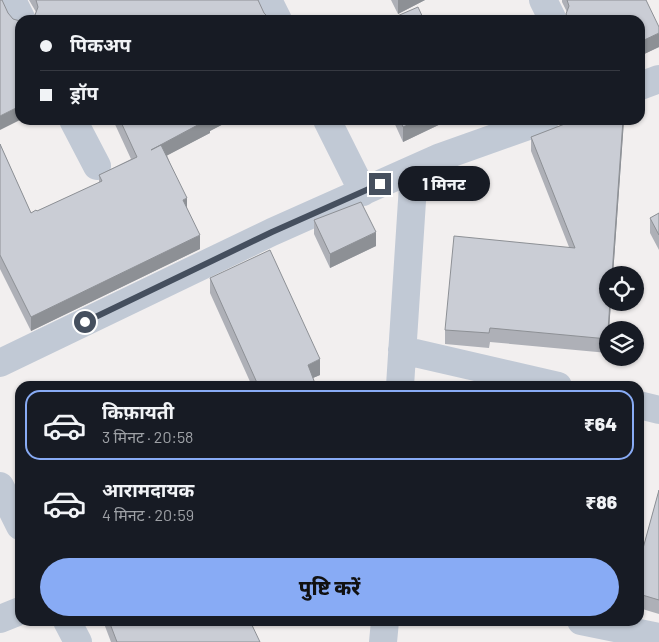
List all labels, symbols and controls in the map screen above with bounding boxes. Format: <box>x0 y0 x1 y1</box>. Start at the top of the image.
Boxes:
text: पिकअप <box>70 33 131 56</box>
text: ड्रॉप <box>70 81 98 104</box>
callout: 1 मिनट <box>398 166 490 202</box>
route end <box>369 173 391 195</box>
text: 1 मिनट <box>422 174 466 193</box>
map controls <box>599 266 644 366</box>
button: locate <box>599 266 644 311</box>
route start <box>74 311 96 333</box>
button: layers <box>599 321 644 366</box>
text: किफ़ायती <box>102 400 174 423</box>
icon: car <box>42 403 87 448</box>
text: ₹64 <box>584 412 617 435</box>
text: 3 मिनट · 20:58 <box>102 427 193 446</box>
text: आरामदायक <box>102 478 194 501</box>
icon: car <box>42 481 87 526</box>
text: ₹86 <box>585 490 617 513</box>
text: 4 मिनट · 20:59 <box>102 505 194 524</box>
button: पुष्टि करें <box>40 558 619 616</box>

